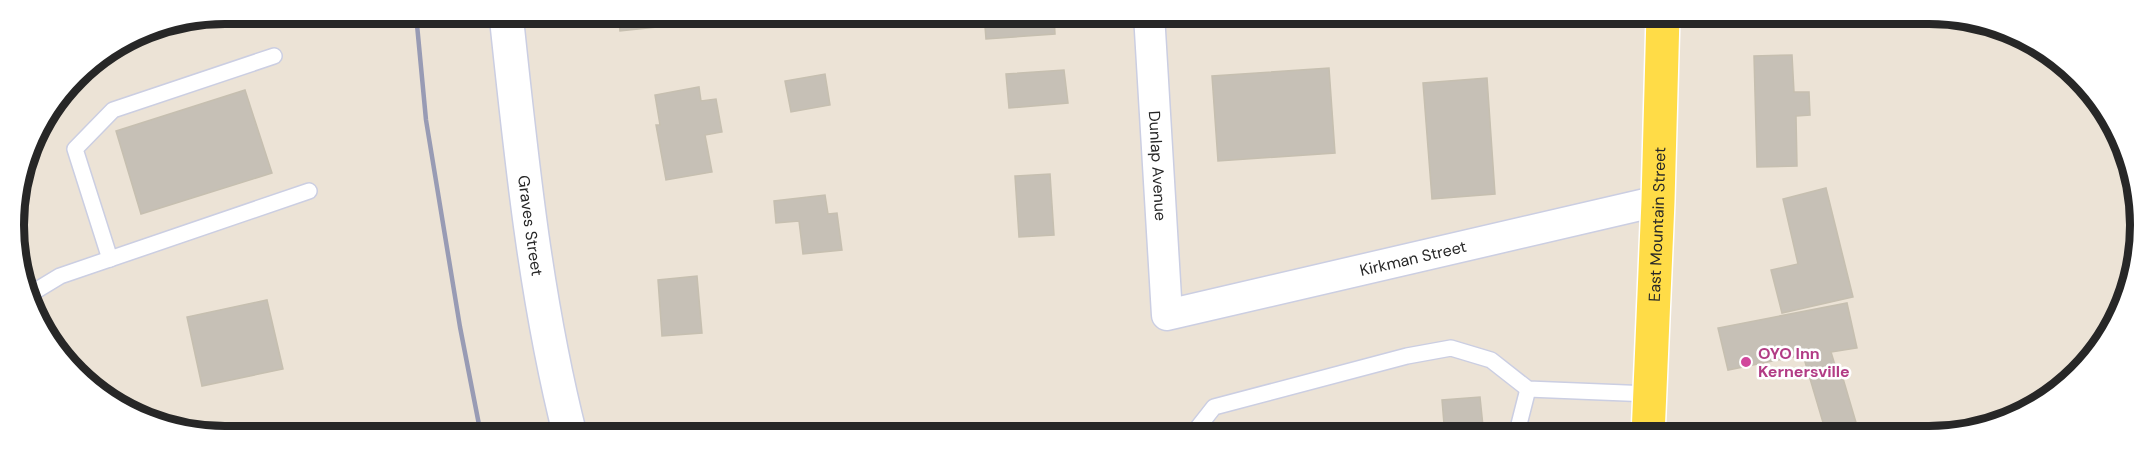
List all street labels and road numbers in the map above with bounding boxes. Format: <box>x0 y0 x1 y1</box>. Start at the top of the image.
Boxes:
street label: Dunlap Avenue <box>1144 110 1171 221</box>
street label: East Mountain Street <box>1644 146 1670 302</box>
street label: Graves Street <box>513 174 548 277</box>
street label: Kirkman Street <box>1358 236 1469 281</box>

